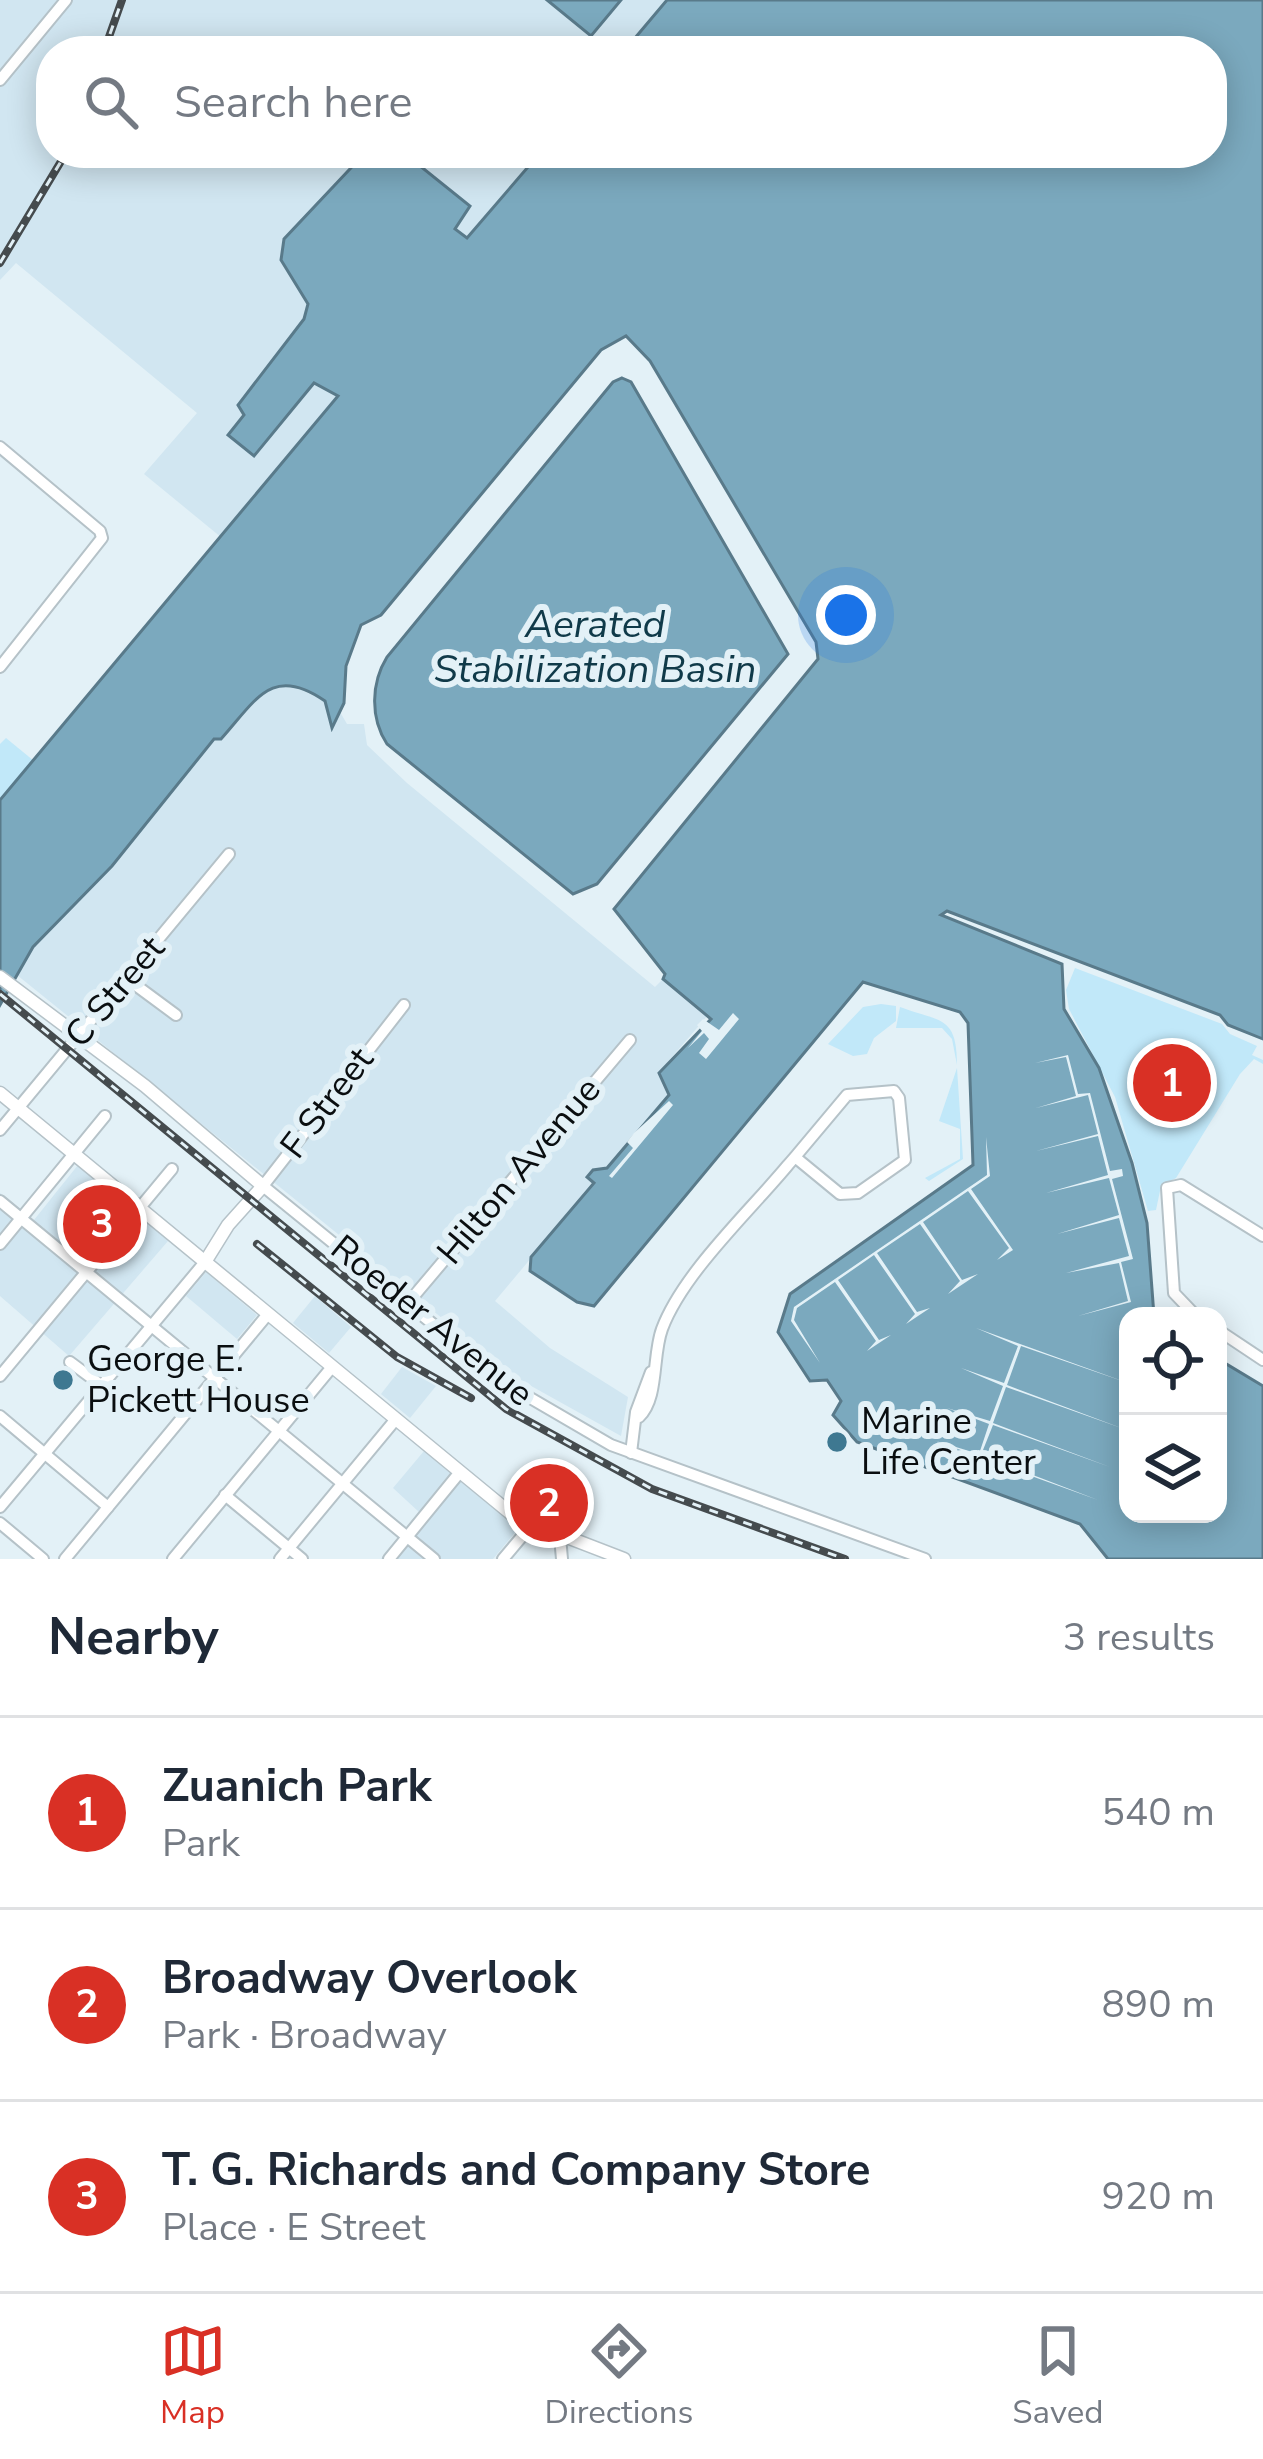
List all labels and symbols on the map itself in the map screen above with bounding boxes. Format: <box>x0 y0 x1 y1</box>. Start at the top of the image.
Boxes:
your location <box>816 585 876 645</box>
water label: Aerated Stabilization Basin <box>434 598 756 696</box>
street label: C Street <box>54 926 176 1058</box>
street label: F Street <box>269 1037 385 1169</box>
pin: 1 <box>1133 1038 1211 1128</box>
street label: Hilton Avenue <box>426 1067 612 1275</box>
pin: 3 <box>63 1179 141 1269</box>
street label: Roeder Avenue <box>320 1224 544 1418</box>
place label: George E. Pickett House <box>87 1335 310 1425</box>
marker: George E. Pickett House <box>50 1367 76 1393</box>
place label: Marine Life Center <box>861 1397 1036 1487</box>
marker: Marine Life Center <box>824 1429 850 1455</box>
pin: 2 <box>510 1458 588 1548</box>

